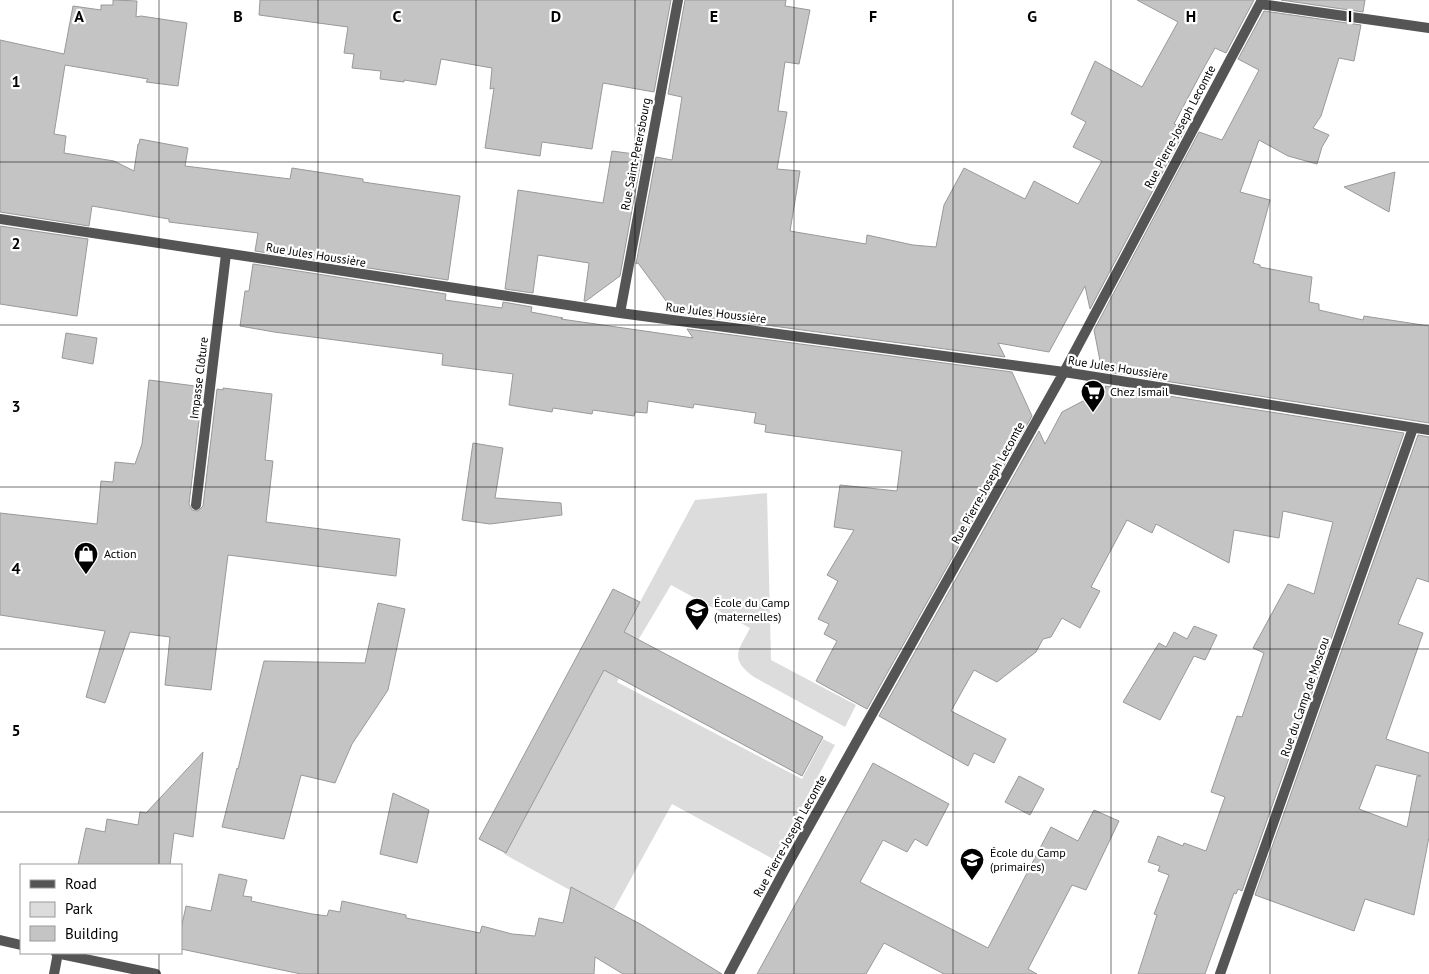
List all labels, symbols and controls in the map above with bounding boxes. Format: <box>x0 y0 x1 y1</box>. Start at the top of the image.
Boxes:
text: A <box>74 6 84 26</box>
text: B <box>233 6 243 26</box>
text: C <box>393 6 402 26</box>
text: D <box>551 6 561 26</box>
text: E <box>710 6 718 26</box>
text: F <box>869 6 877 26</box>
text: G <box>1027 6 1037 26</box>
text: H <box>1186 6 1196 26</box>
text: I <box>1348 6 1352 26</box>
street label: Rue Pierre-Joseph Lecomte <box>1141 63 1218 191</box>
text: 1 <box>11 71 21 91</box>
street label: Rue Saint-Petersbourg <box>617 96 654 211</box>
text: 2 <box>11 233 21 253</box>
street label: Rue Jules Houssière <box>265 239 367 270</box>
street label: Rue Jules Houssière <box>665 299 767 326</box>
street label: Impasse Clôture <box>186 336 211 420</box>
street label: Rue Jules Houssière <box>1067 352 1169 383</box>
supermarket icon: Chez Ismail <box>1080 379 1106 413</box>
place label: Chez Ismail <box>1110 384 1169 399</box>
text: 3 <box>11 396 21 416</box>
street label: Rue Pierre-Joseph Lecomte <box>948 419 1027 547</box>
shop icon: Action <box>73 541 99 575</box>
place label: Action <box>104 546 137 561</box>
text: 4 <box>11 558 21 578</box>
place label: École du Camp (maternelles) <box>714 595 790 624</box>
school or university icon: École du Camp (maternelles) <box>684 597 710 631</box>
street label: Rue du Camp de Moscou <box>1277 635 1332 759</box>
text: 5 <box>11 720 21 740</box>
street label: Rue Pierre-Joseph Lecomte <box>750 772 829 900</box>
place label: École du Camp (primaires) <box>990 845 1066 874</box>
school or university icon: École du Camp (primaires) <box>959 847 985 881</box>
legend <box>20 864 182 954</box>
text: Road <box>65 874 97 893</box>
text: Park <box>65 899 93 918</box>
text: Building <box>65 924 119 943</box>

